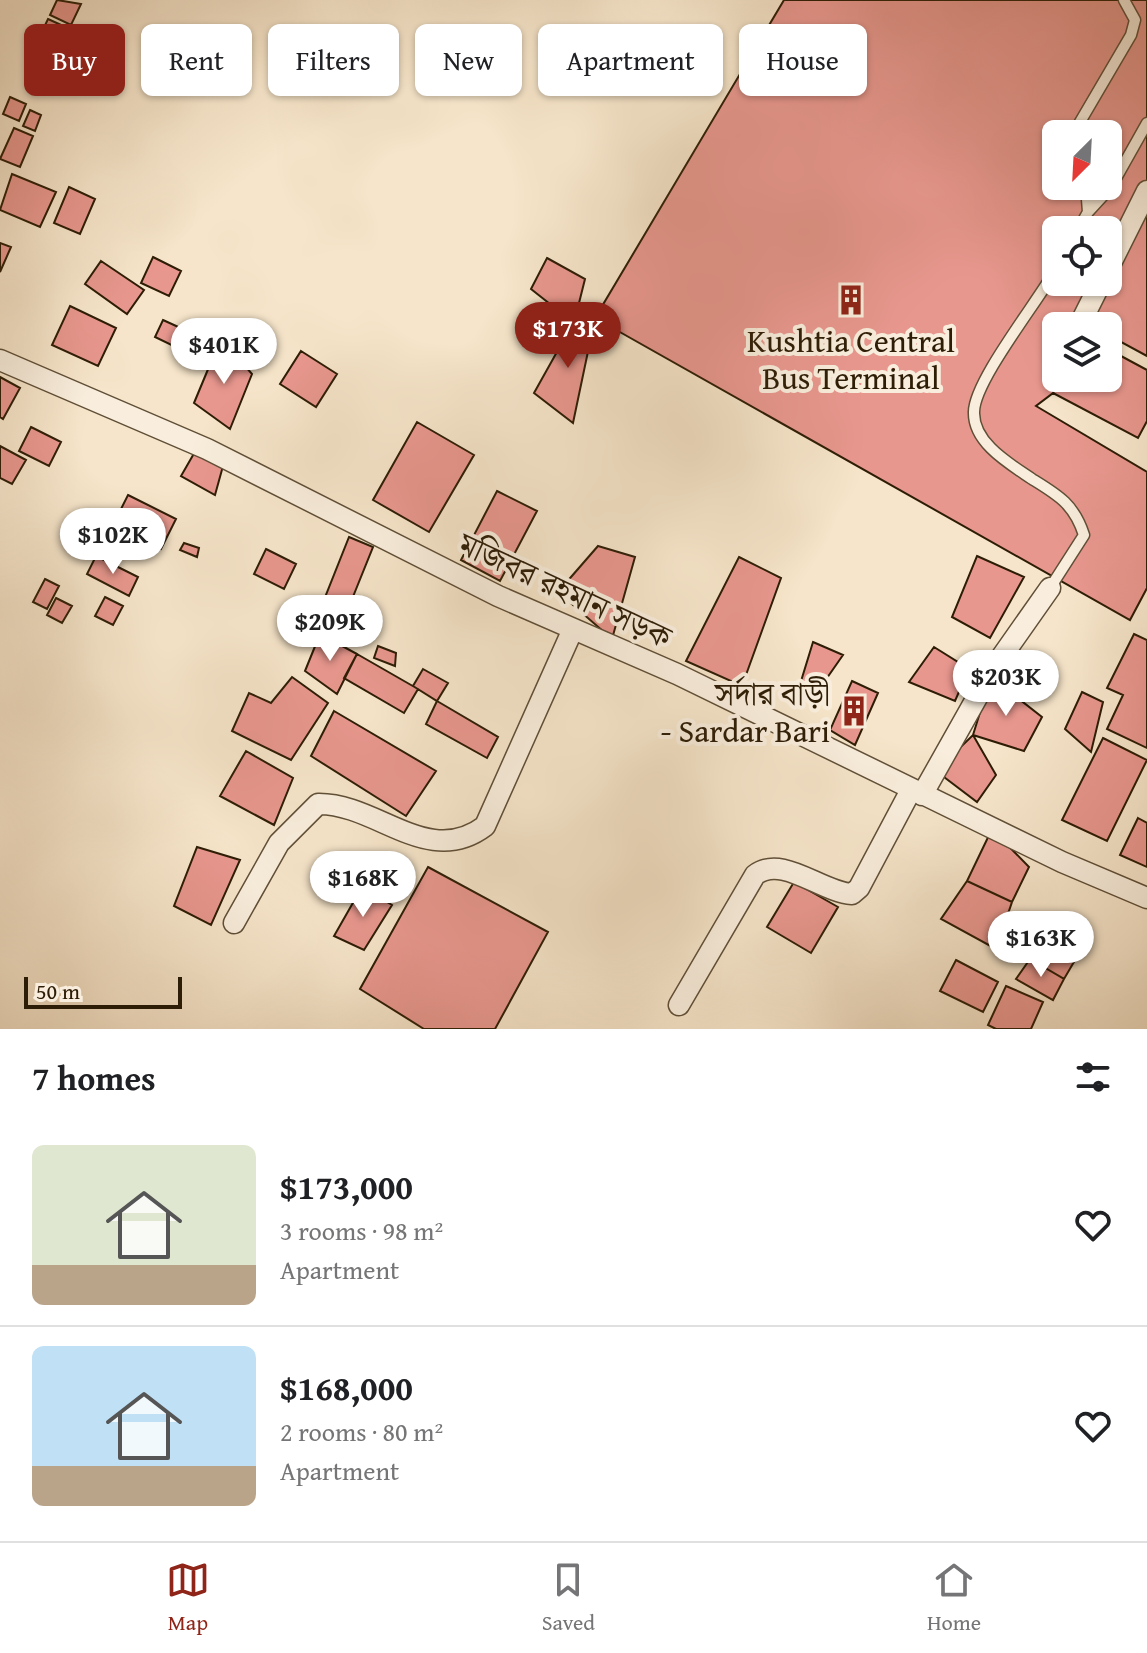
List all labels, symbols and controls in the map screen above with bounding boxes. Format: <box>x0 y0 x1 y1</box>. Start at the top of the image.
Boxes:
chip: Buy <box>24 24 125 96</box>
chip: Rent <box>141 24 252 96</box>
chip: Filters <box>268 24 399 96</box>
chip: New <box>415 24 522 96</box>
chip: Apartment <box>538 24 723 96</box>
chip: House <box>739 24 867 96</box>
north arrow <box>1042 120 1122 200</box>
map controls <box>1042 120 1122 392</box>
button: locate <box>1042 216 1122 296</box>
building icon: Kushtia Central Bus Terminal <box>834 283 868 317</box>
pin: $173K <box>512 302 624 370</box>
text: $173K <box>533 308 603 347</box>
button: layers <box>1042 312 1122 392</box>
place label: Kushtia Central Bus Terminal <box>747 317 955 401</box>
pin: $401K <box>168 318 280 386</box>
text: $401K <box>189 324 259 363</box>
pin: $102K <box>57 508 169 576</box>
text: $102K <box>78 514 148 553</box>
street label: মজিবর রহমান সড়ক <box>450 520 681 661</box>
pin: $209K <box>274 595 386 663</box>
text: $209K <box>295 601 365 640</box>
pin: $203K <box>950 650 1062 718</box>
text: $203K <box>971 656 1041 695</box>
place label: সর্দার বাড়ী - Sardar Bari <box>660 670 830 754</box>
building icon: সর্দার বাড়ী - Sardar Bari <box>837 694 871 728</box>
pin: $168K <box>307 851 419 919</box>
text: $168K <box>328 857 398 896</box>
pin: $163K <box>985 911 1097 979</box>
text: $163K <box>1006 917 1076 956</box>
scale bar <box>24 973 182 1009</box>
text: 50 m <box>36 975 80 1007</box>
text: 7 homes <box>32 1053 156 1102</box>
icon: filters <box>1071 1055 1115 1099</box>
text: $173,000 <box>280 1162 413 1211</box>
icon: home <box>96 1177 192 1273</box>
icon: heart <box>1071 1203 1115 1247</box>
text: 3 rooms · 98 m² <box>280 1211 443 1250</box>
text: Apartment <box>280 1250 399 1289</box>
text: $168,000 <box>280 1363 413 1412</box>
icon: home <box>96 1378 192 1474</box>
icon: heart <box>1071 1404 1115 1448</box>
text: 2 rooms · 80 m² <box>280 1412 443 1451</box>
text: Apartment <box>280 1451 399 1490</box>
tab: Map <box>166 1558 210 1638</box>
tab: Saved <box>542 1558 595 1638</box>
tab: Home <box>927 1558 981 1638</box>

